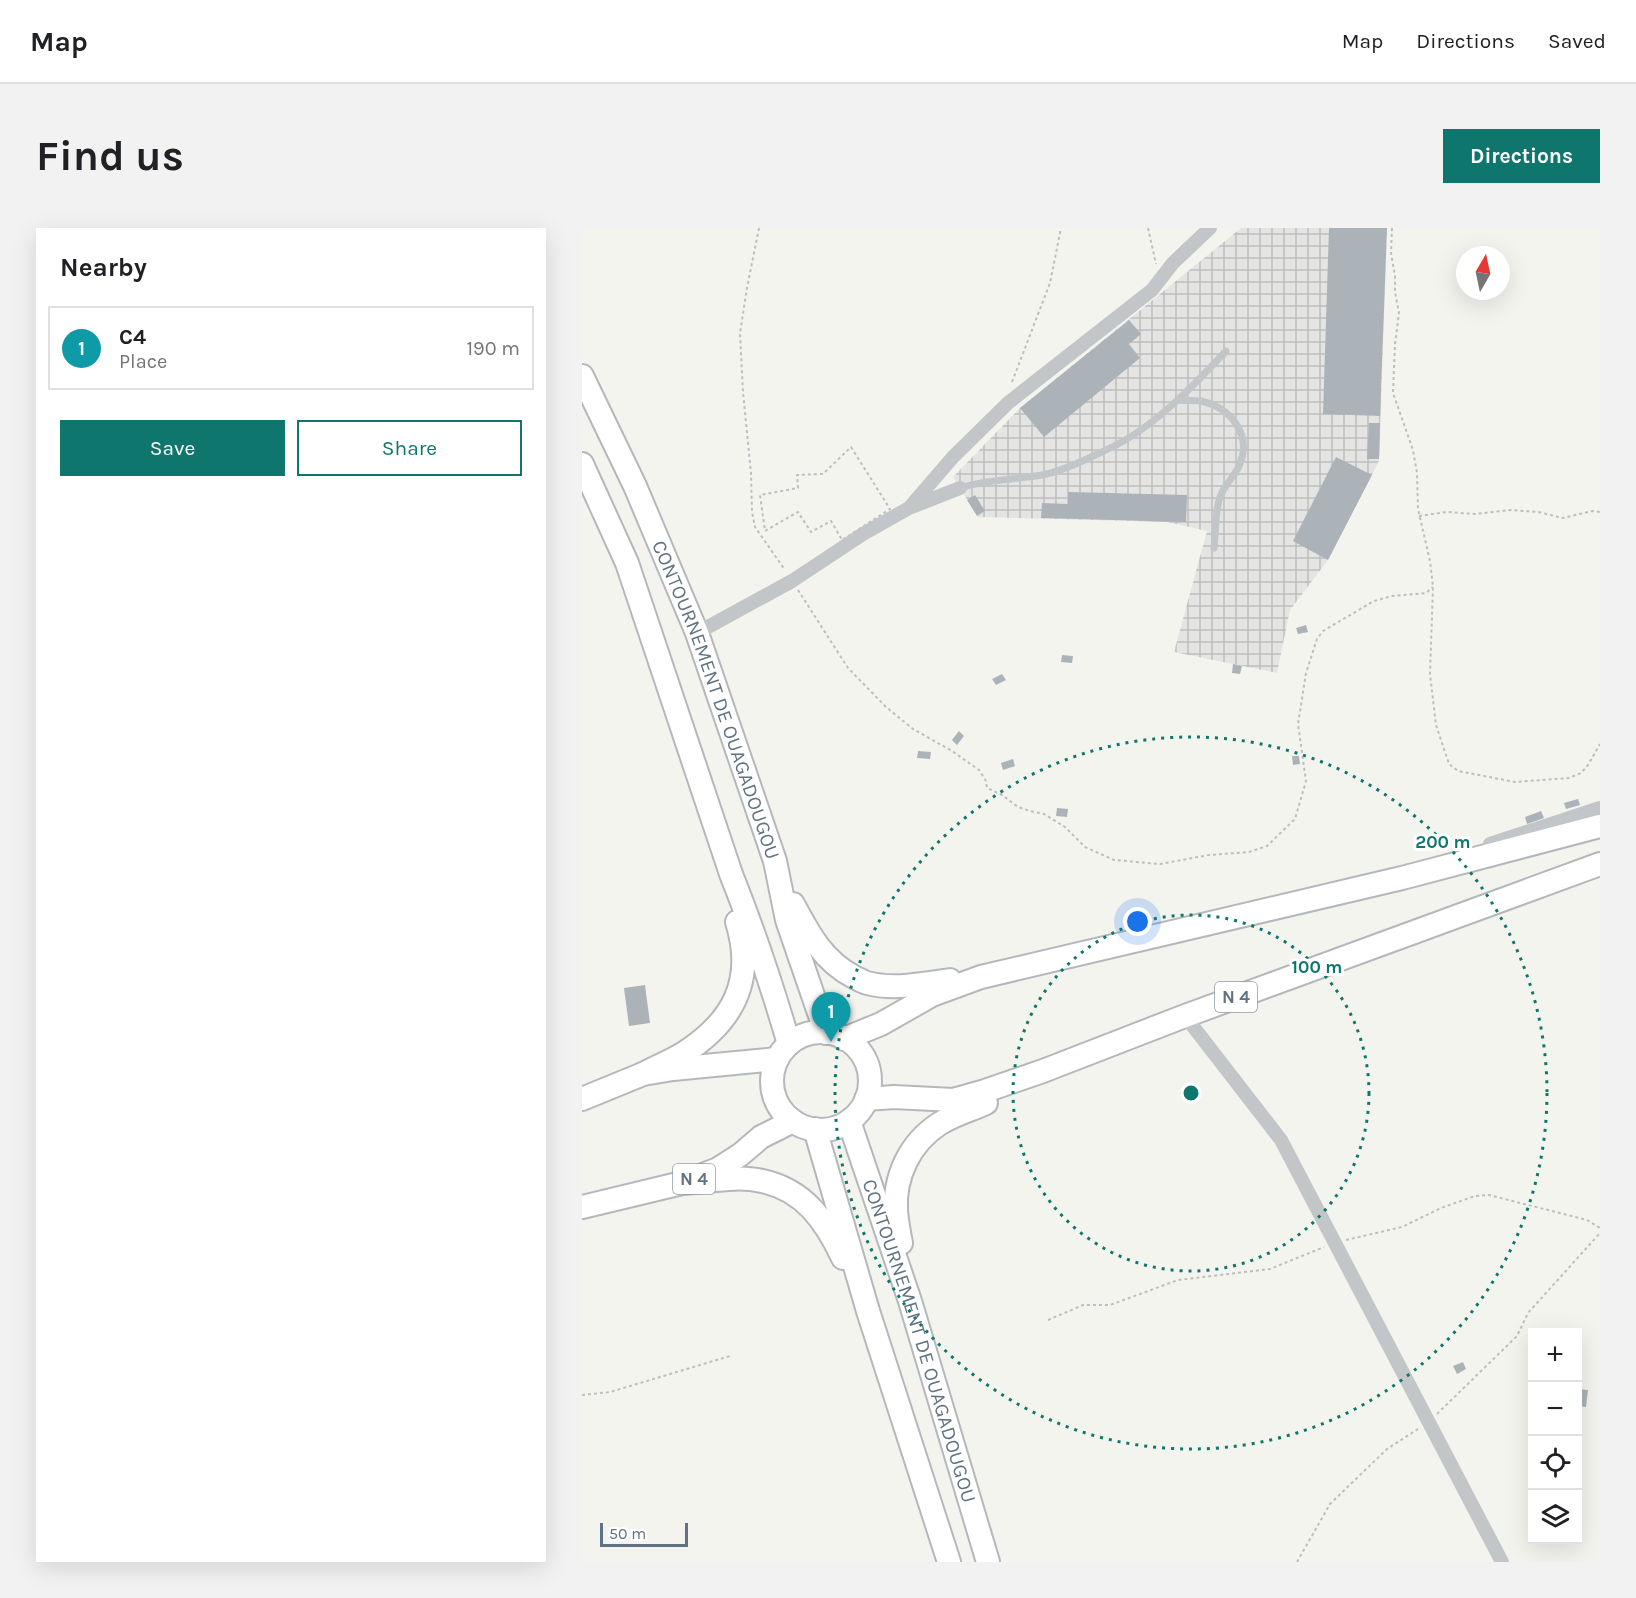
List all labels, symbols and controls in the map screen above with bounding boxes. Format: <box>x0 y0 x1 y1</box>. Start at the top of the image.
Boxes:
text: Map <box>30 25 88 58</box>
text: Map <box>1342 29 1383 53</box>
text: Directions <box>1416 29 1515 53</box>
text: Saved <box>1548 29 1606 53</box>
button: Directions <box>1443 129 1600 183</box>
text: Find us <box>36 131 184 181</box>
north arrow <box>1456 246 1510 300</box>
text: Nearby <box>60 252 147 283</box>
text: C4 <box>119 324 146 350</box>
text: 1 <box>78 337 85 360</box>
text: 190 m <box>466 337 520 360</box>
text: Place <box>119 350 167 373</box>
button: Save <box>60 420 285 476</box>
button: Share <box>297 420 522 476</box>
street label: CONTOURNEMENT DE OUAGADOUGOU <box>647 537 785 862</box>
text: 200 m <box>1415 831 1471 853</box>
your location <box>1123 907 1152 936</box>
text: 100 m <box>1292 956 1342 978</box>
road number: N 4 <box>1215 982 1257 1012</box>
pin: 1 <box>812 992 850 1042</box>
centre of rings <box>1181 1083 1201 1103</box>
road number: N 4 <box>673 1164 715 1194</box>
street label: CONTOURNEMENT DE OUAGADOUGOU <box>858 1176 981 1506</box>
map controls <box>1528 1328 1582 1544</box>
button: + <box>1528 1328 1582 1382</box>
button: − <box>1528 1382 1582 1436</box>
button: locate <box>1528 1436 1582 1490</box>
button: layers <box>1528 1490 1582 1544</box>
scale bar <box>600 1520 688 1548</box>
text: 50 m <box>609 1524 646 1543</box>

